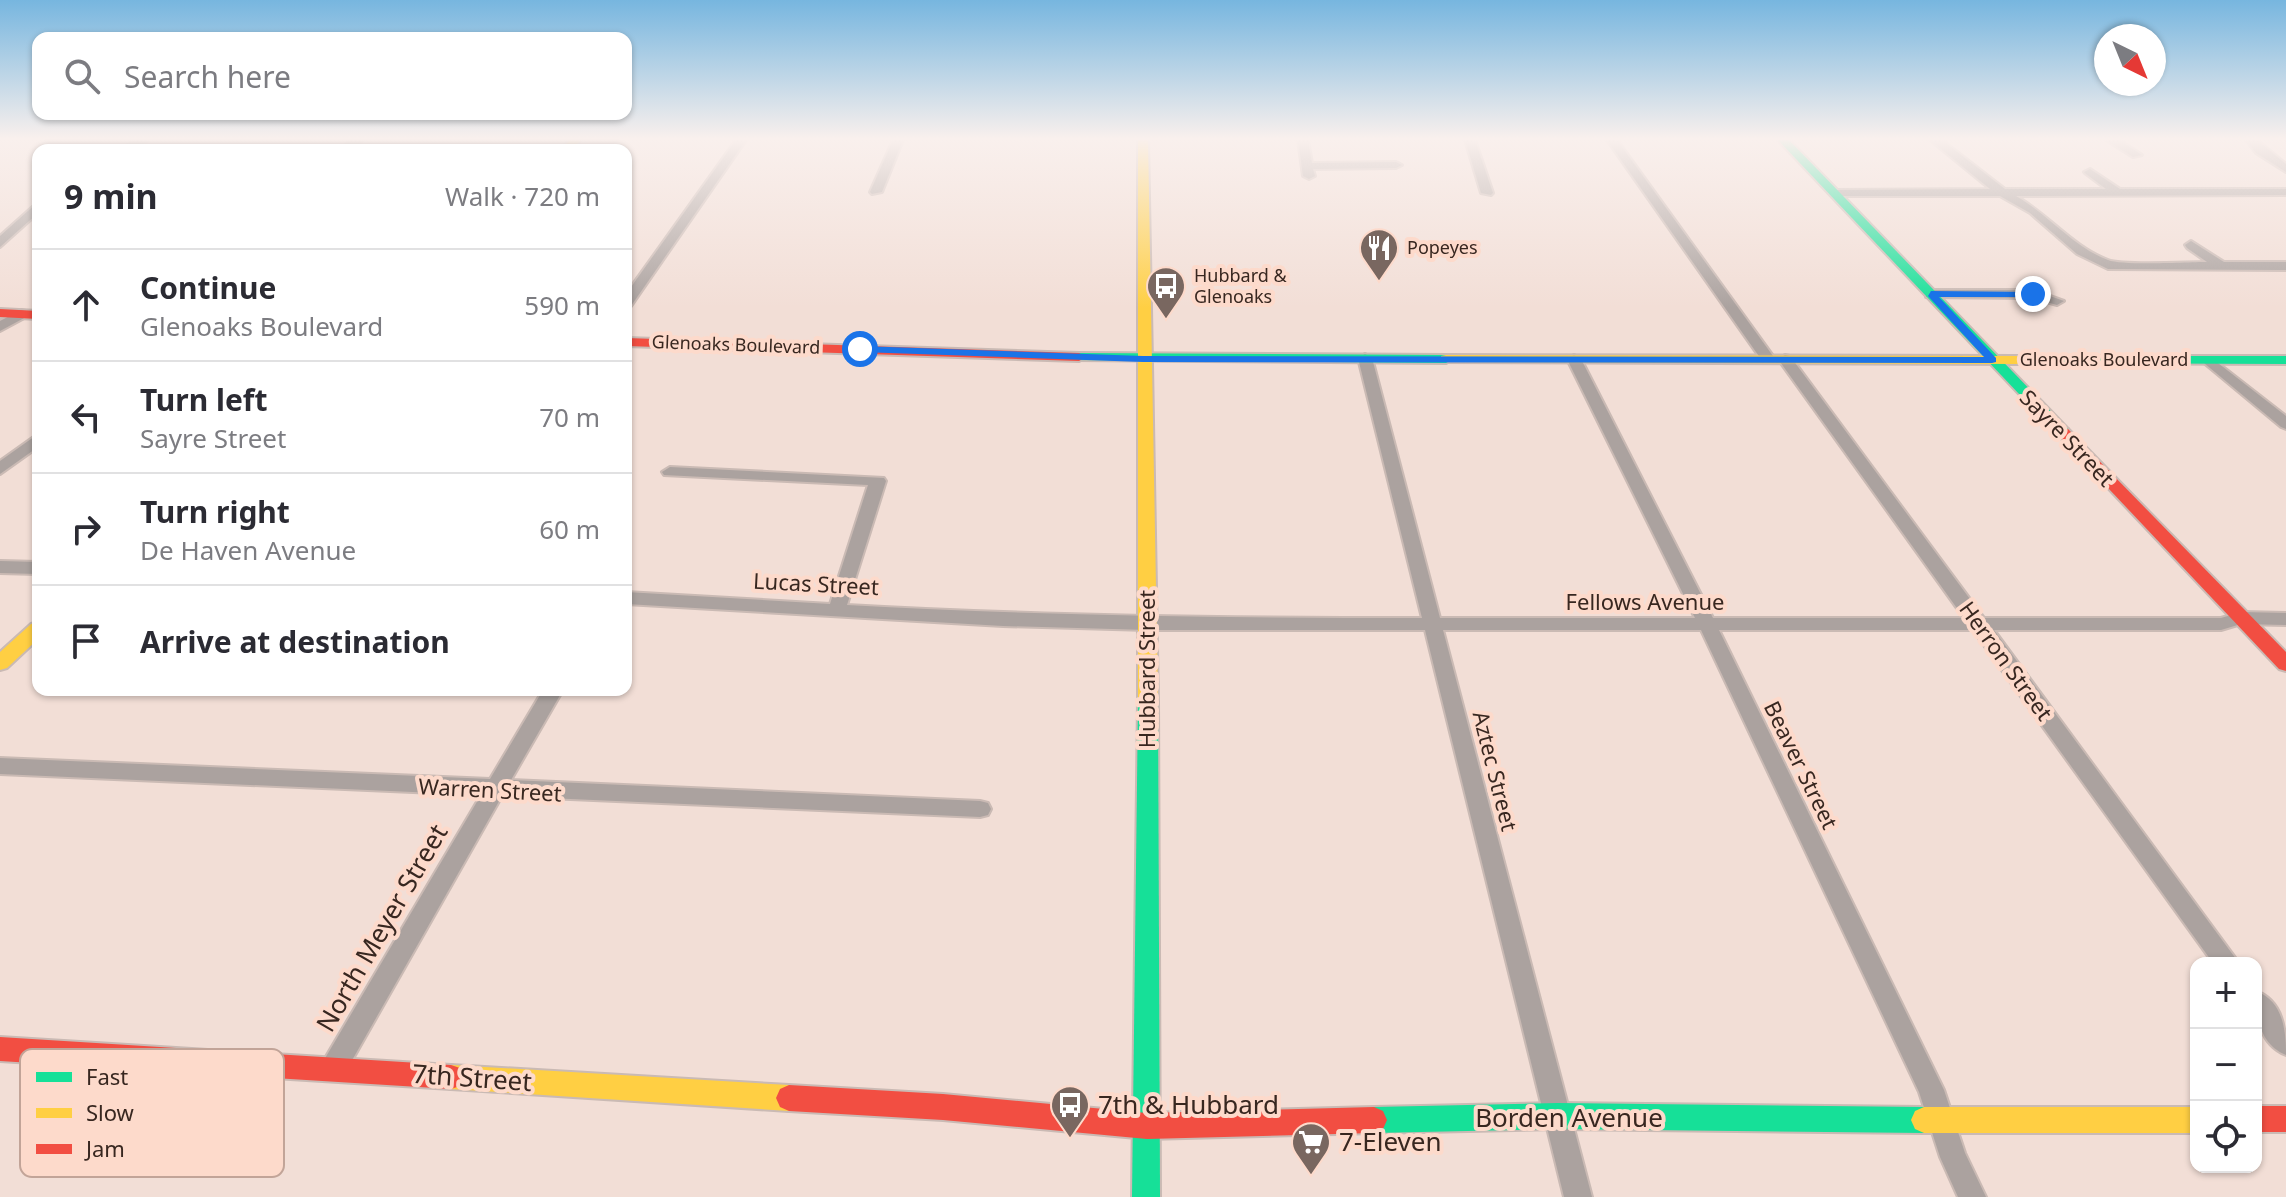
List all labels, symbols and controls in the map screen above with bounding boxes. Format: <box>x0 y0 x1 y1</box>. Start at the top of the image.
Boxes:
north arrow <box>2094 24 2166 96</box>
search box <box>32 32 632 120</box>
icon: search <box>60 54 104 98</box>
text: Search here <box>124 56 291 97</box>
text: 9 min <box>64 173 158 219</box>
text: Walk · 720 m <box>445 178 600 214</box>
restaurant icon: Popeyes <box>1358 227 1400 282</box>
place label: Popeyes <box>1407 235 1478 259</box>
place label: Hubbard & Glenoaks <box>1194 263 1288 308</box>
bus stop icon: Hubbard & Glenoaks <box>1145 265 1187 320</box>
text: Continue <box>140 267 276 308</box>
route end <box>2015 276 2051 312</box>
icon: ahead <box>64 283 108 327</box>
text: 590 m <box>524 287 600 323</box>
text: Glenoaks Boulevard <box>140 308 383 344</box>
street label: Glenoaks Boulevard <box>651 329 821 359</box>
route start <box>842 331 878 367</box>
street label: Glenoaks Boulevard <box>2020 347 2188 371</box>
text: Turn left <box>140 379 268 420</box>
street label: Sayre Street <box>2014 382 2122 492</box>
icon: left <box>64 395 108 439</box>
text: 70 m <box>539 399 600 435</box>
text: Sayre Street <box>140 420 286 456</box>
text: Turn right <box>140 491 290 532</box>
icon: right <box>64 507 108 551</box>
text: 60 m <box>539 511 600 547</box>
text: De Haven Avenue <box>140 532 356 568</box>
street label: Lucas Street <box>752 565 880 601</box>
street label: Fellows Avenue <box>1566 586 1724 616</box>
street label: Hubbard Street <box>1131 590 1161 748</box>
street label: Herron Street <box>1953 595 2060 726</box>
icon: arrive <box>64 619 108 663</box>
text: Arrive at destination <box>140 621 450 662</box>
street label: Beaver Street <box>1758 696 1846 834</box>
street label: Aztec Street <box>1467 708 1525 834</box>
street label: Warren Street <box>418 770 562 808</box>
street label: North Meyer Street <box>307 817 455 1038</box>
map controls <box>2190 957 2262 1173</box>
button: + <box>2190 957 2262 1029</box>
button: − <box>2190 1029 2262 1101</box>
legend <box>20 1049 284 1177</box>
street label: 7th Street <box>411 1055 533 1099</box>
text: Fast <box>86 1061 128 1091</box>
bus stop icon: 7th & Hubbard <box>1049 1084 1091 1139</box>
place label: 7th & Hubbard <box>1098 1086 1279 1122</box>
text: Slow <box>86 1097 135 1127</box>
street label: Borden Avenue <box>1475 1099 1663 1135</box>
button: locate <box>2190 1101 2262 1173</box>
supermarket icon: 7-Eleven <box>1290 1121 1332 1176</box>
place label: 7-Eleven <box>1339 1123 1442 1159</box>
text: Jam <box>84 1133 125 1163</box>

